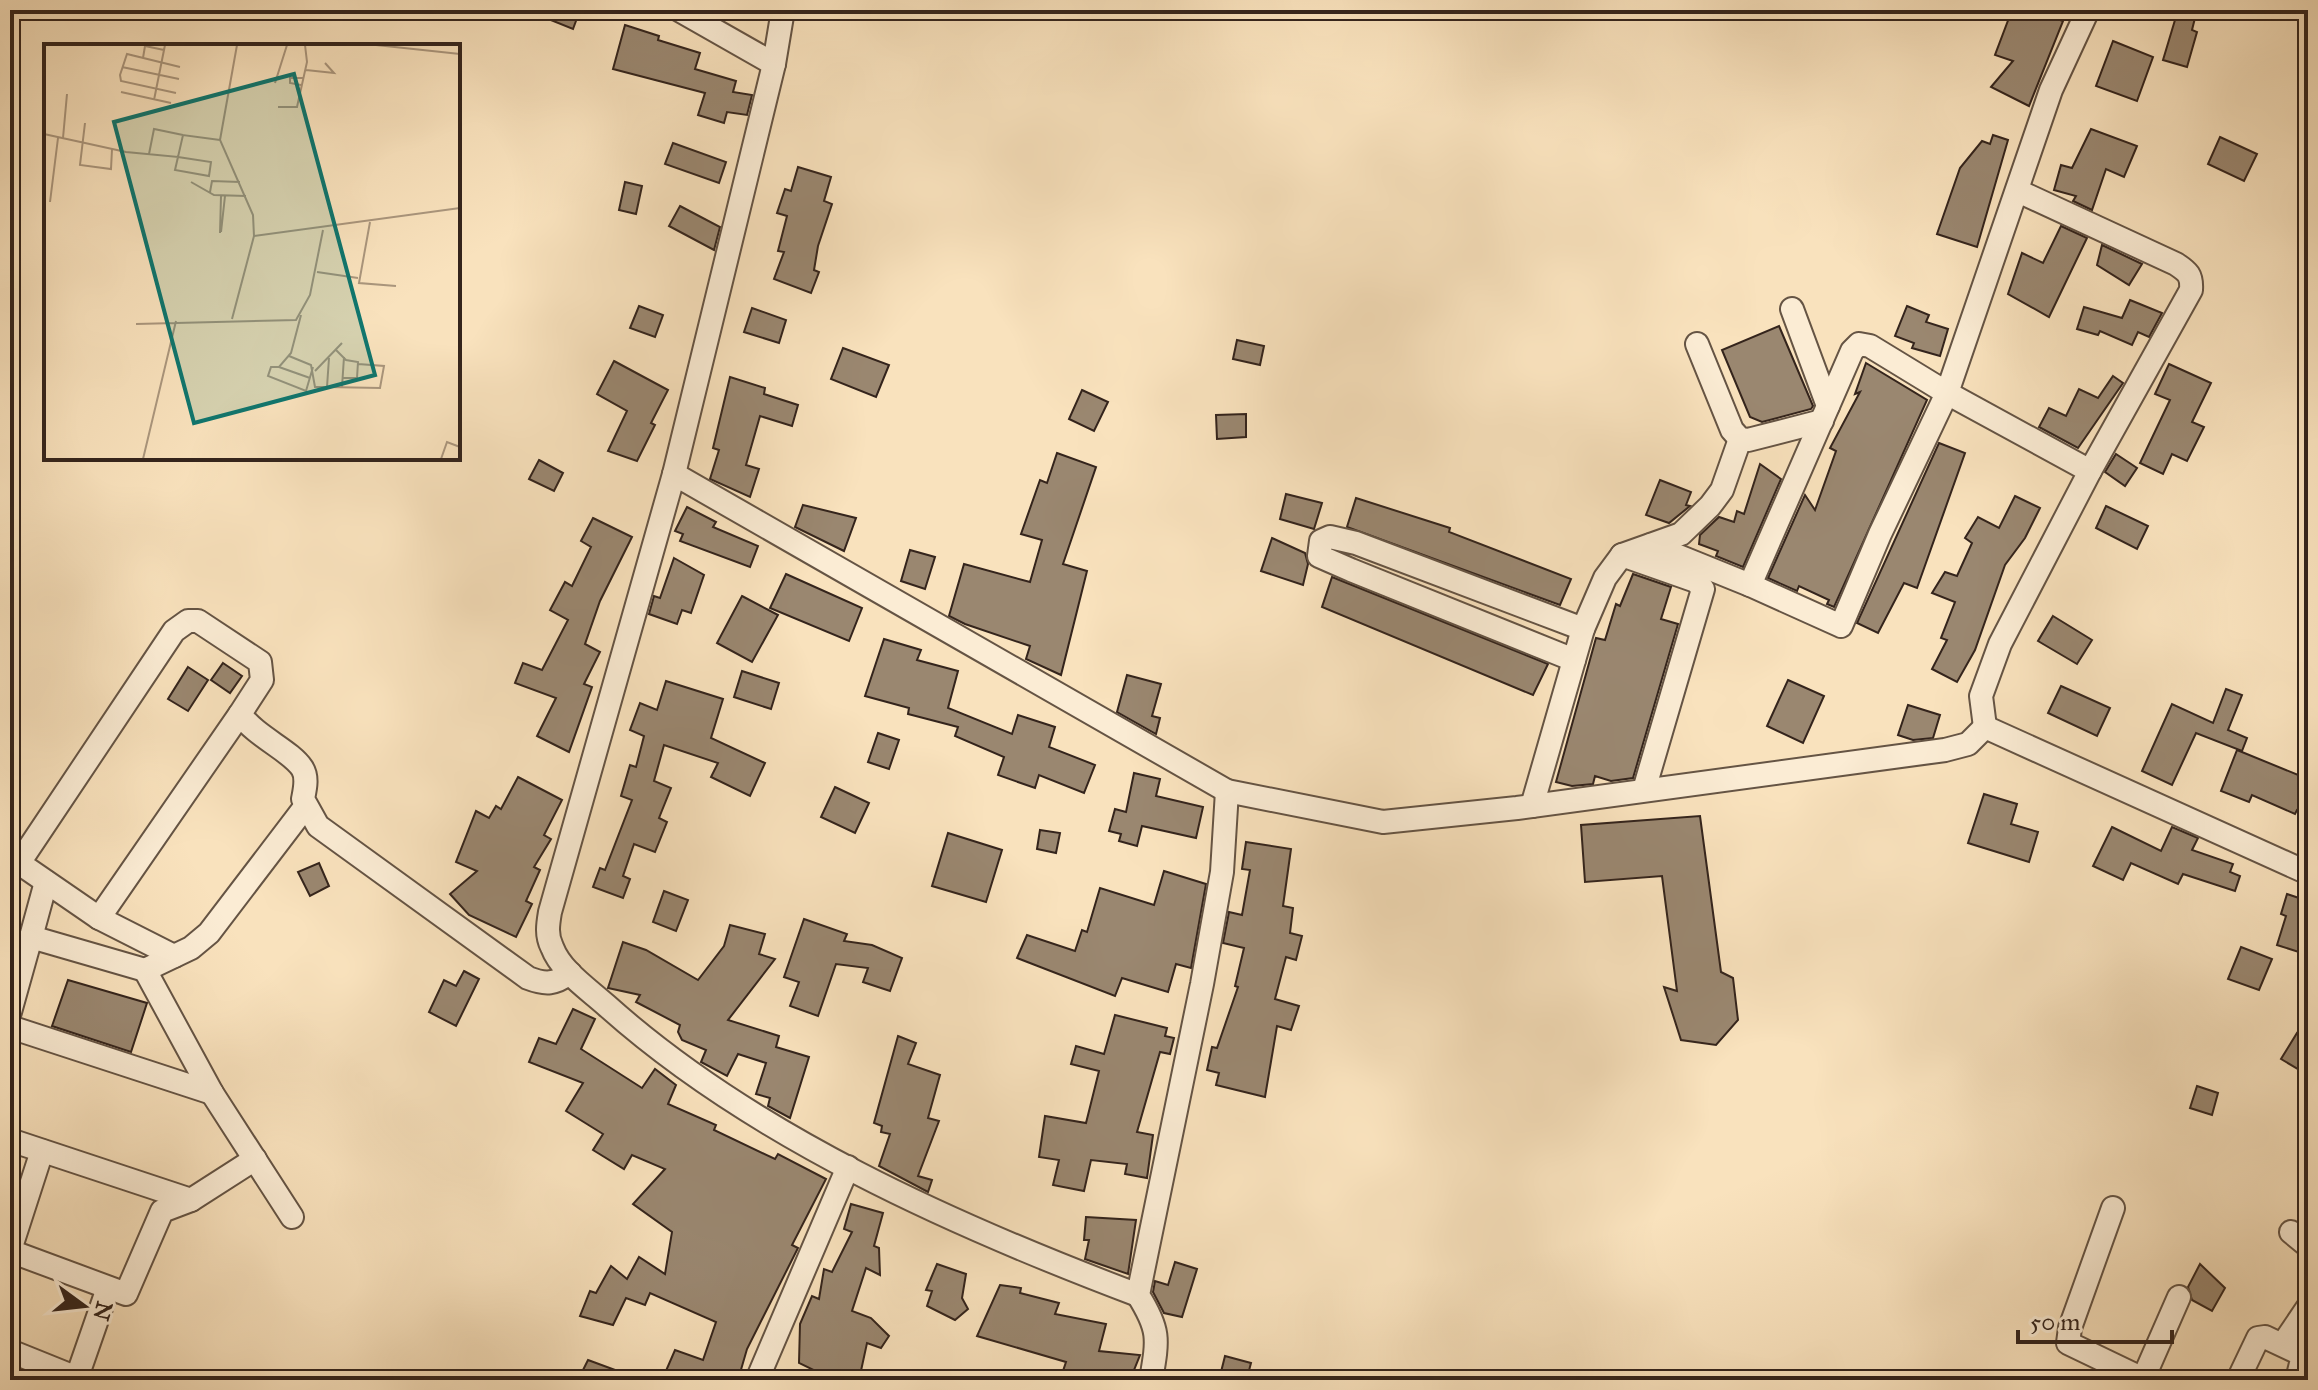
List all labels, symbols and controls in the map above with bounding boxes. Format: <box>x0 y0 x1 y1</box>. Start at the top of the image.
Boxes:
inset map <box>44 44 460 460</box>
north arrow <box>44 1266 124 1346</box>
scale bar <box>2018 1294 2172 1344</box>
text: N <box>87 1299 118 1324</box>
text: 50 m <box>2030 1307 2080 1337</box>

